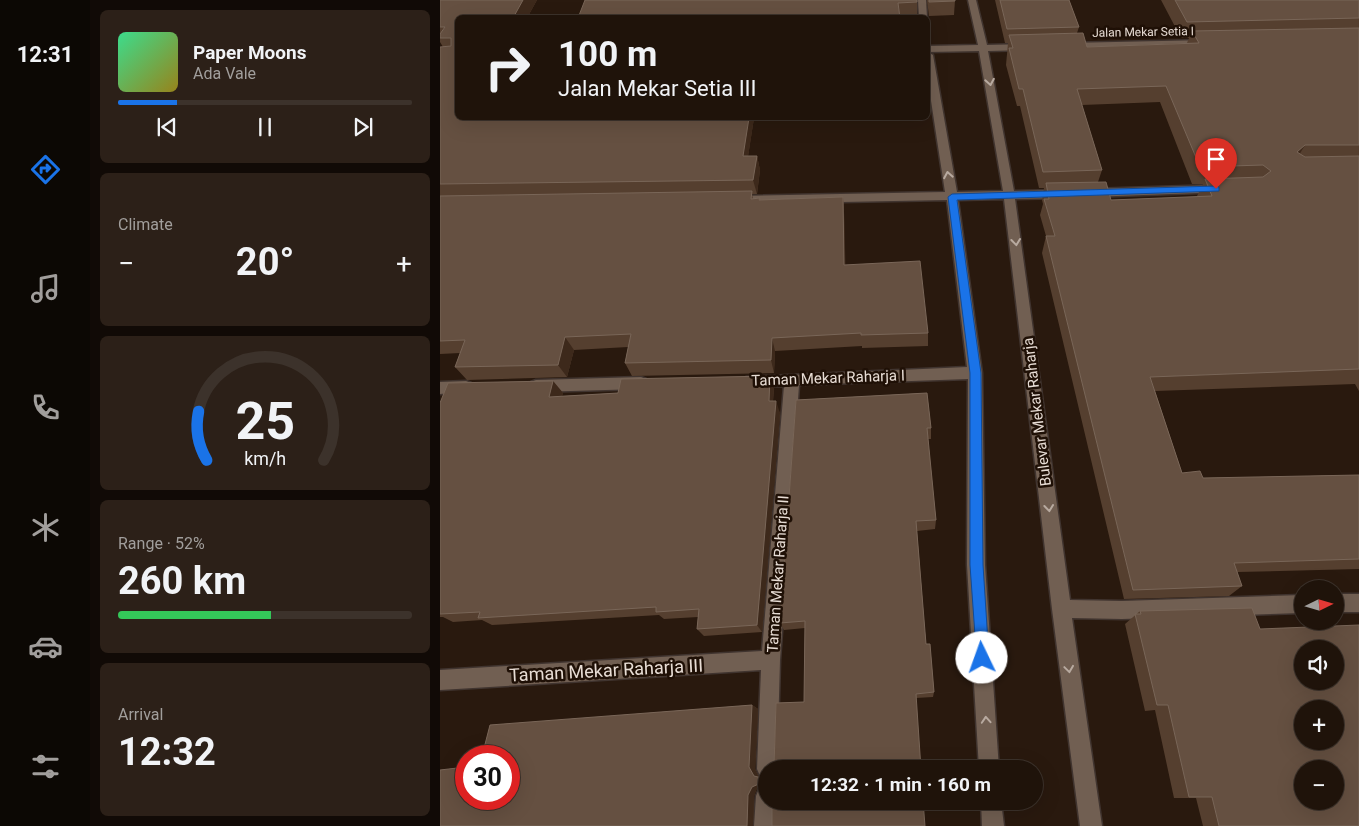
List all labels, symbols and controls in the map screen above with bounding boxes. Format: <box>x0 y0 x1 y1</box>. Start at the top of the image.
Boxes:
street label: Jalan Mekar Setia I <box>1092 24 1194 40</box>
text: 100 m <box>558 34 657 75</box>
icon: right <box>475 35 540 100</box>
text: Paper Moons <box>193 41 306 64</box>
text: 12:31 <box>17 42 73 67</box>
text: Ada Vale <box>193 64 256 83</box>
text: Jalan Mekar Setia III <box>558 76 757 101</box>
one-way arrow <box>984 77 994 86</box>
icon: previous <box>153 113 181 141</box>
icon: pause <box>251 113 279 141</box>
icon: next <box>349 113 377 141</box>
pin <box>1195 138 1237 189</box>
icon: arrive <box>1202 145 1230 173</box>
icon: directions <box>28 152 63 187</box>
one-way arrow <box>944 170 954 179</box>
text: Climate <box>118 215 173 234</box>
one-way arrow <box>1010 238 1021 246</box>
text: 20° <box>236 240 294 284</box>
text: − <box>118 247 134 280</box>
text: + <box>396 247 412 280</box>
icon: music <box>28 271 63 306</box>
street label: Bulevar Mekar Raharja <box>1019 337 1055 487</box>
street label: Taman Mekar Raharja I <box>751 366 905 390</box>
icon: phone <box>28 390 63 425</box>
text: 25 <box>235 391 295 452</box>
text: km/h <box>244 448 286 469</box>
street label: Taman Mekar Raharja II <box>764 495 792 653</box>
one-way arrow <box>1043 503 1053 512</box>
icon: climate <box>28 510 63 545</box>
text: Range · 52% <box>118 534 205 553</box>
text: 260 km <box>118 559 246 603</box>
north arrow <box>1294 580 1344 630</box>
map controls <box>1294 580 1344 810</box>
icon: car <box>28 629 63 664</box>
position arrow <box>955 631 1007 683</box>
button: sound <box>1294 640 1344 690</box>
street label: Taman Mekar Raharja III <box>508 654 704 686</box>
one-way arrow <box>1063 665 1074 673</box>
button: + <box>1294 700 1344 750</box>
text: Arrival <box>118 705 163 724</box>
one-way arrow <box>981 716 992 724</box>
text: 12:32 <box>118 730 216 774</box>
speed limit sign: 30 <box>455 745 520 810</box>
icon: filters <box>28 749 63 784</box>
button: − <box>1294 760 1344 810</box>
text: 12:32 · 1 min · 160 m <box>810 773 991 796</box>

